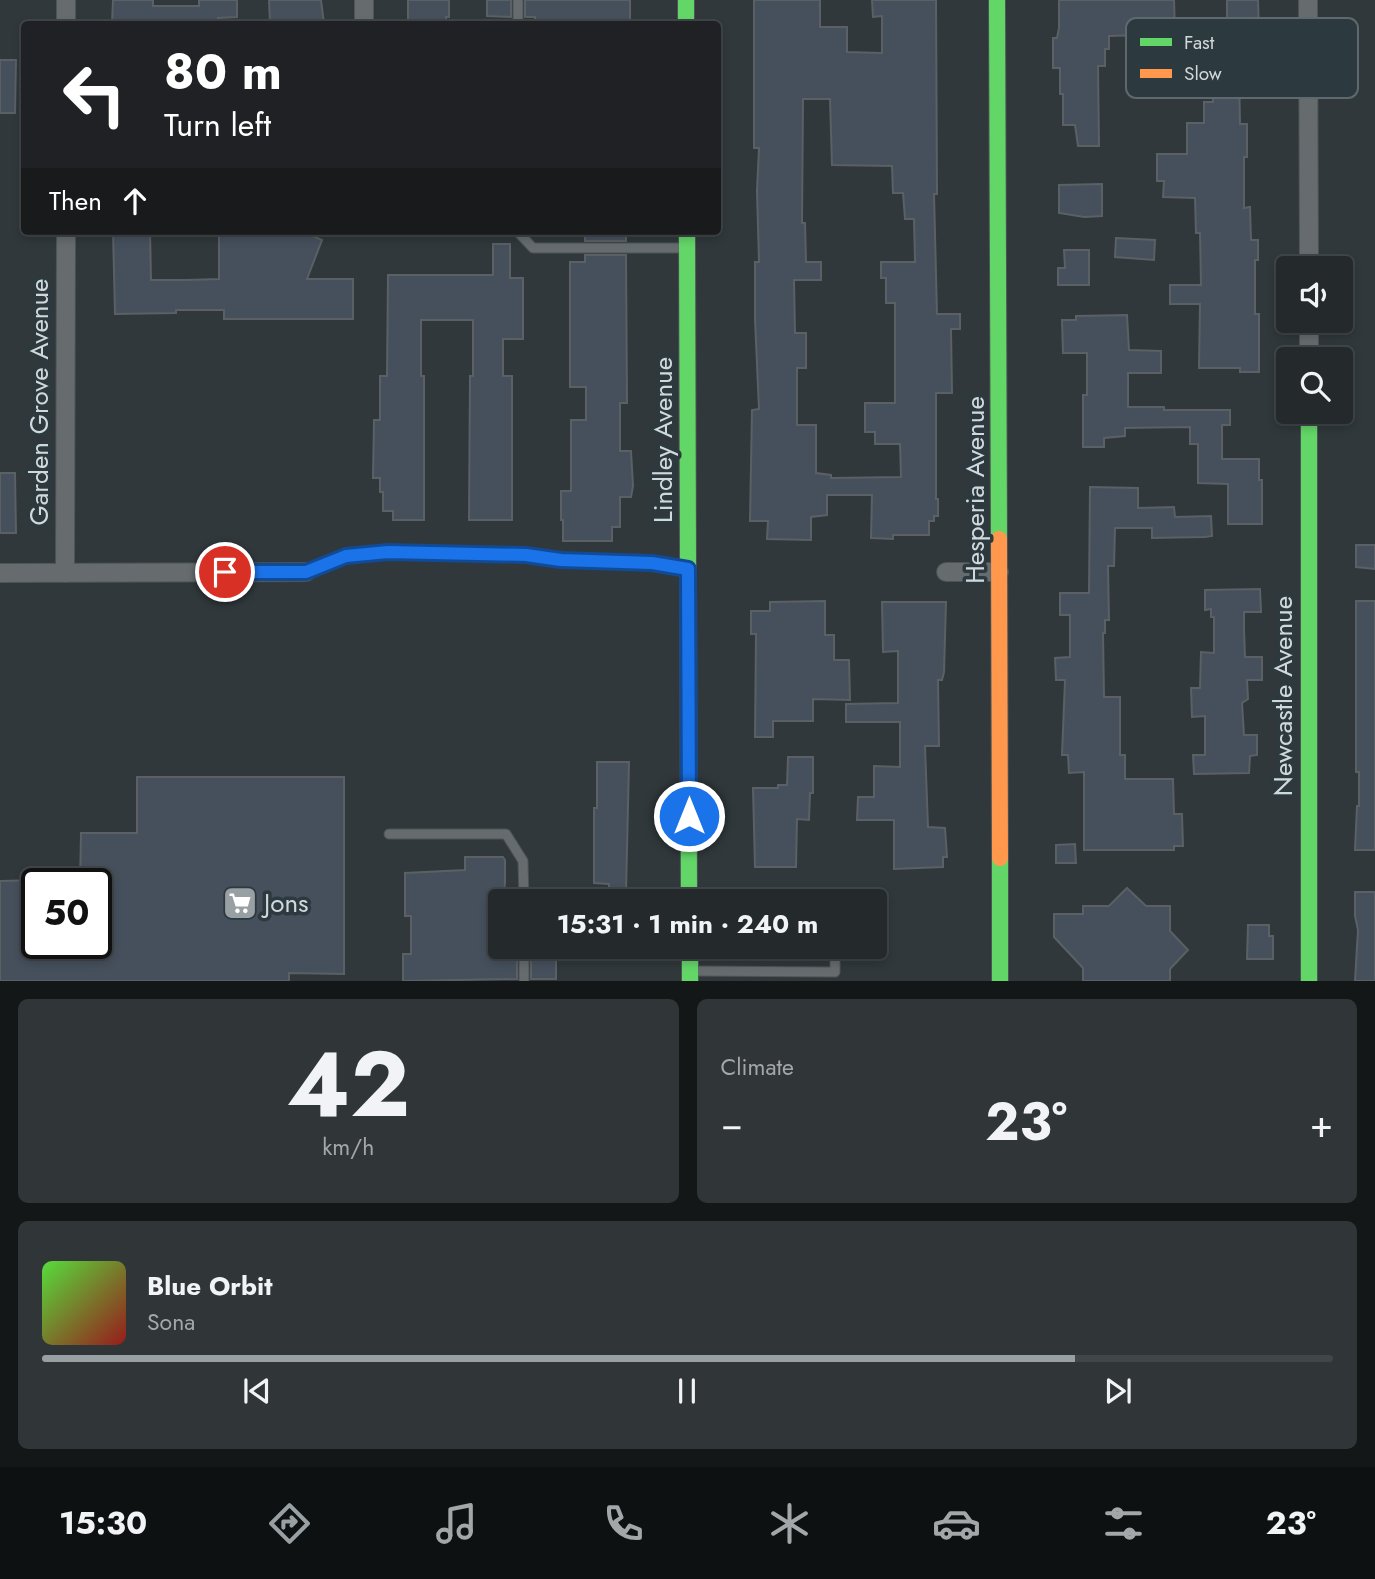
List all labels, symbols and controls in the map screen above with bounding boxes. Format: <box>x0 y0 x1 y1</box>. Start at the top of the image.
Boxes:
legend <box>1126 18 1358 98</box>
text: Fast <box>1184 29 1215 56</box>
text: 80 m <box>164 37 282 107</box>
icon: left <box>49 49 140 140</box>
text: Slow <box>1184 60 1222 87</box>
text: Turn left <box>164 102 271 148</box>
text: Then <box>49 182 102 220</box>
icon: ahead <box>116 182 154 220</box>
map controls <box>1276 256 1353 424</box>
button: sound <box>1276 256 1353 333</box>
street label: Garden Grove Avenue <box>20 279 58 525</box>
button: search <box>1276 347 1353 424</box>
street label: Lindley Avenue <box>644 357 682 523</box>
street label: Hesperia Avenue <box>956 396 994 584</box>
pin <box>195 542 255 602</box>
icon: arrive <box>206 553 244 591</box>
street label: Newcastle Avenue <box>1264 596 1302 796</box>
position arrow <box>652 779 726 853</box>
speed limit sign: 50 <box>21 868 112 959</box>
supermarket icon: Jons <box>221 884 259 922</box>
place label: Jons <box>261 884 309 922</box>
text: 15:31 · 1 min · 240 m <box>557 905 818 943</box>
text: 42 <box>287 1019 410 1150</box>
text: Climate <box>721 1050 794 1084</box>
text: 23° <box>985 1084 1067 1160</box>
text: − <box>721 1096 743 1151</box>
text: + <box>1310 1096 1333 1151</box>
text: km/h <box>322 1130 374 1164</box>
text: Blue Orbit <box>147 1267 272 1305</box>
text: Sona <box>147 1305 195 1339</box>
icon: previous <box>238 1372 276 1410</box>
icon: pause <box>668 1372 706 1410</box>
icon: next <box>1099 1372 1137 1410</box>
icon: directions <box>265 1499 314 1548</box>
icon: music <box>432 1499 481 1548</box>
icon: phone <box>599 1499 648 1548</box>
icon: climate <box>765 1499 814 1548</box>
icon: car <box>932 1499 981 1548</box>
icon: filters <box>1099 1499 1148 1548</box>
text: 15:30 <box>59 1500 147 1546</box>
text: 23° <box>1266 1500 1316 1546</box>

